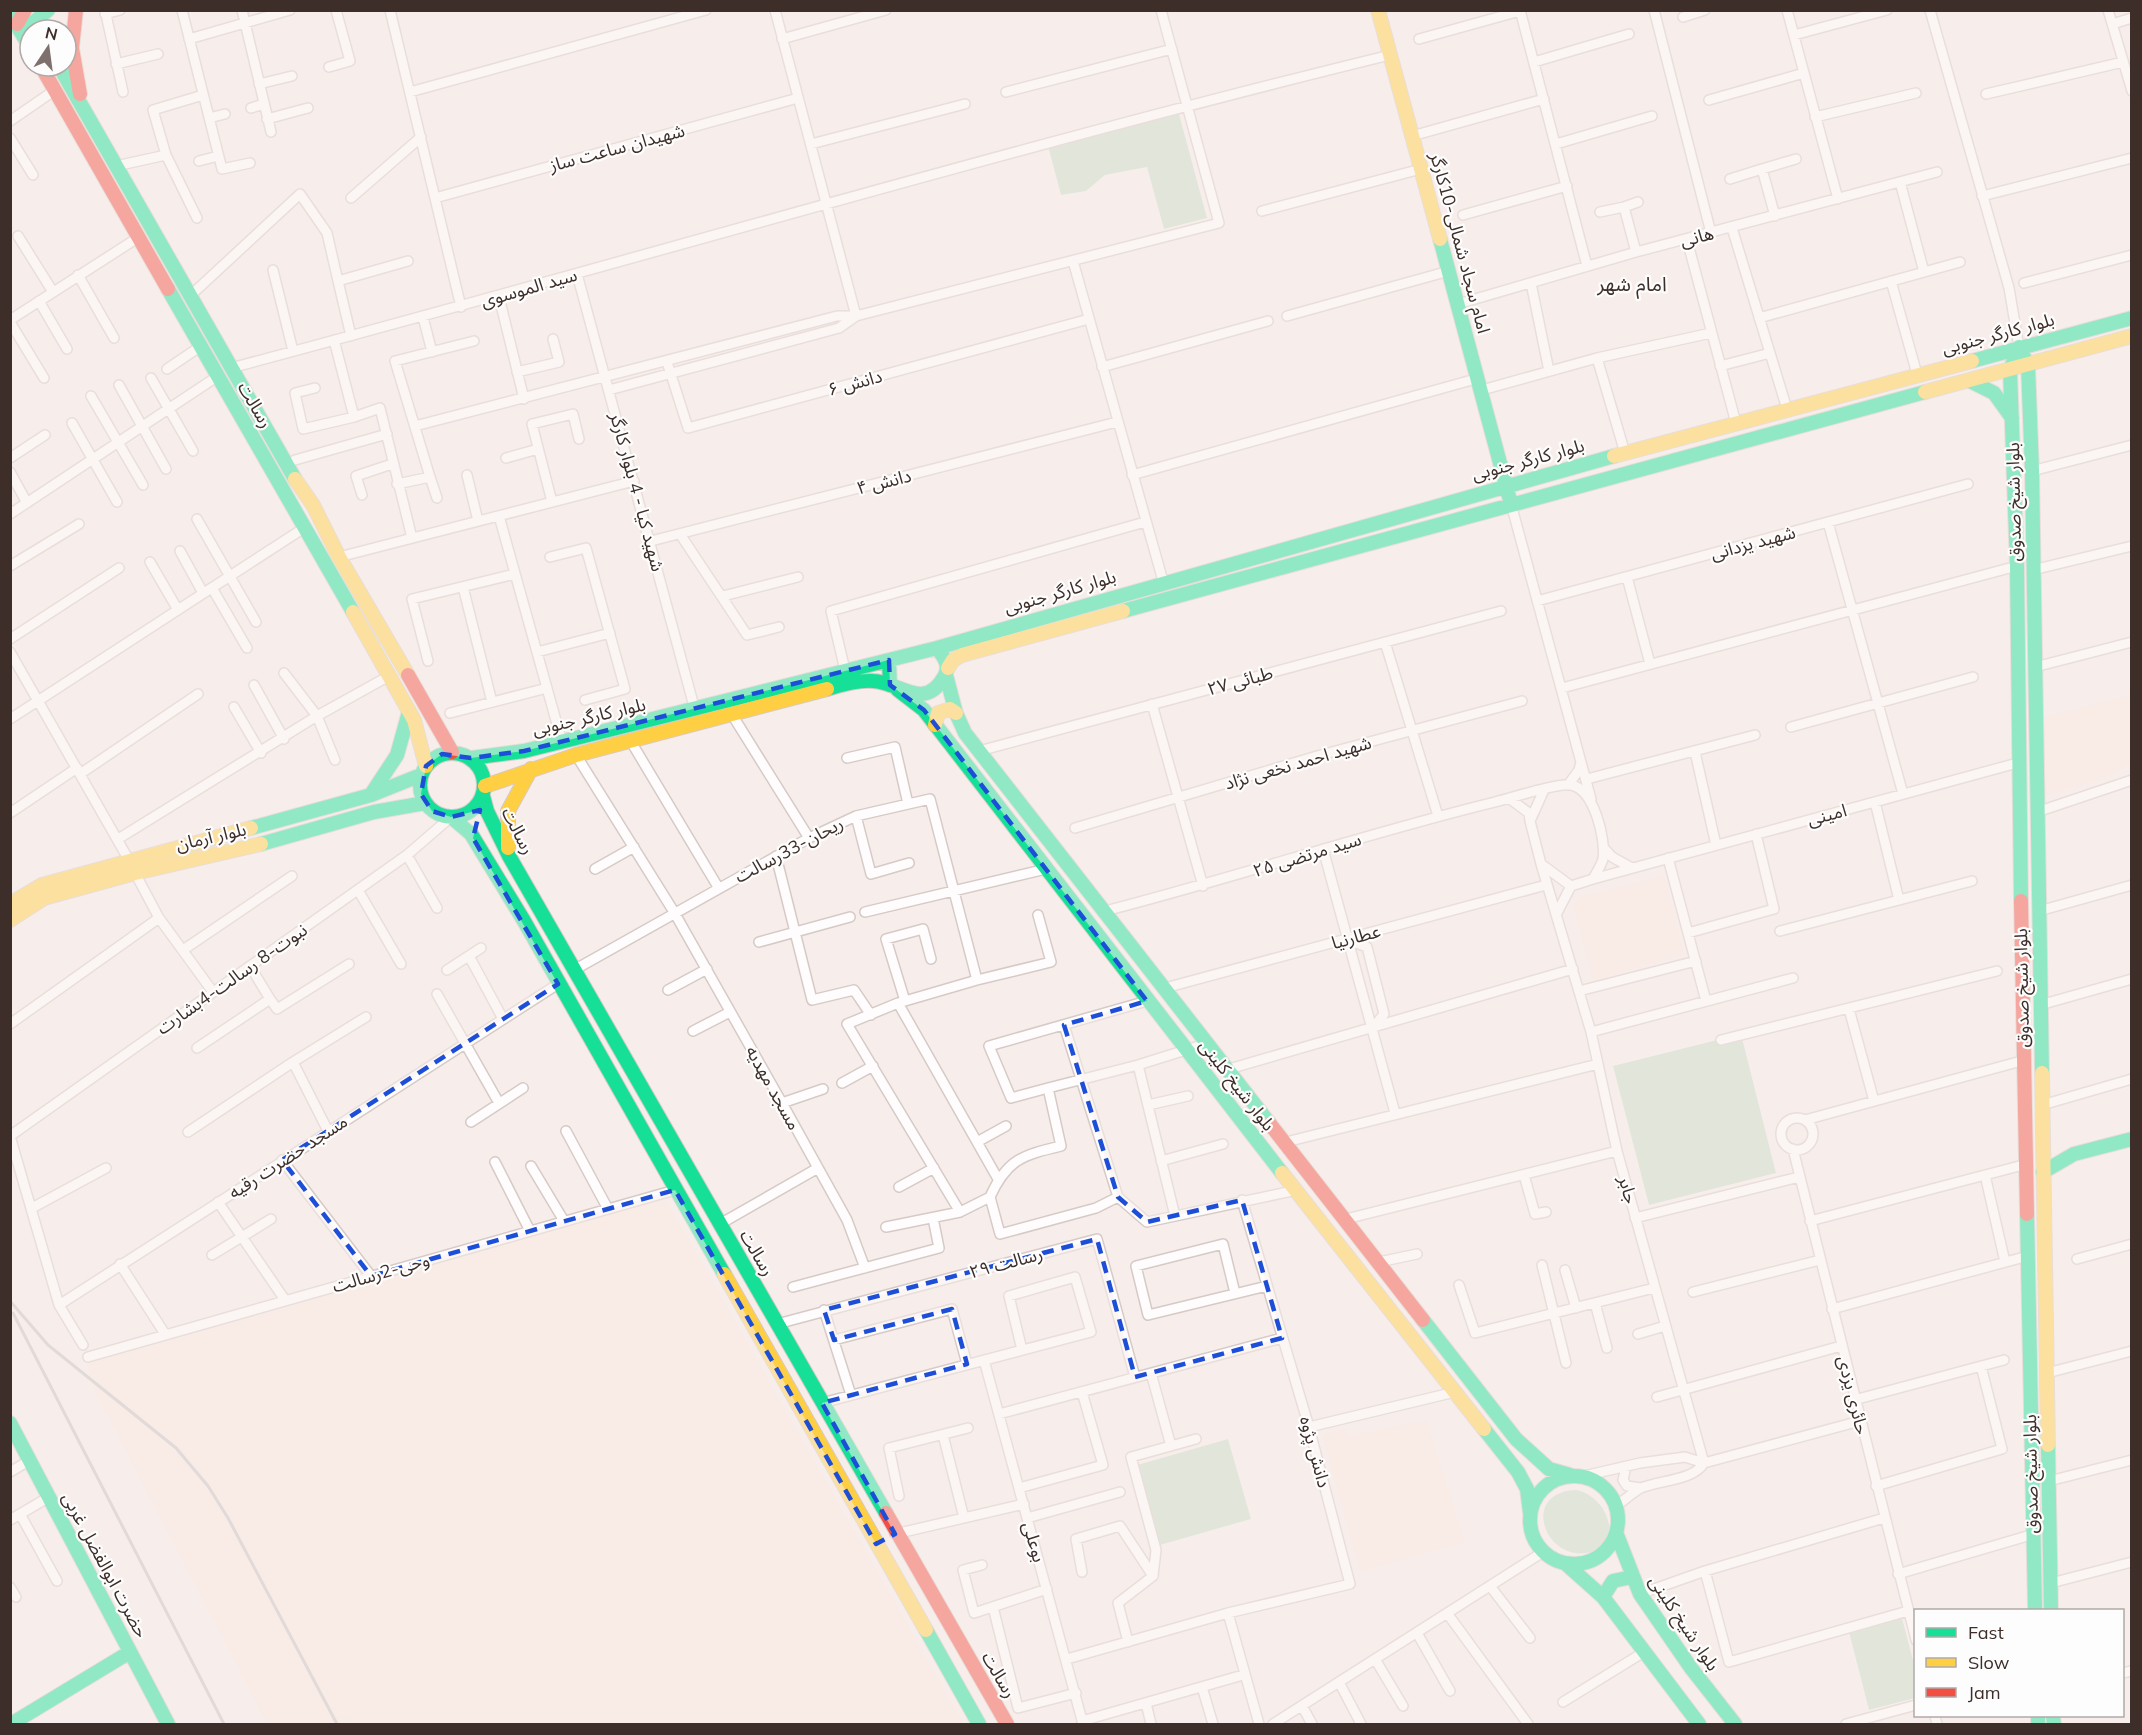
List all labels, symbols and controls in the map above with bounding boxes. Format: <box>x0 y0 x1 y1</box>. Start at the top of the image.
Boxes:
north arrow <box>18 18 78 78</box>
text: N <box>43 22 60 44</box>
street label: شهیدان ساعت ساز <box>546 118 687 177</box>
street label: امام سجاد شمالی-10کارگر <box>1422 149 1496 337</box>
street label: هانی <box>1678 221 1716 252</box>
street label: سید الموسوی <box>478 263 580 312</box>
district label: امام شهر <box>1596 271 1667 299</box>
street label: بلوار کارگر جنوبی <box>1939 307 2057 360</box>
street label: دانش ۶ <box>825 364 885 401</box>
street label: رسالت <box>233 377 278 432</box>
street label: شهید کیا - 4 بلوار کارگر <box>605 409 670 574</box>
street label: بلوار کارگر جنوبی <box>1469 433 1587 486</box>
street label: بلوار شیخ صدوق <box>2001 442 2028 562</box>
street label: دانش ۴ <box>854 464 914 499</box>
street label: شهید یزدانی <box>1708 520 1798 565</box>
street label: بلوار کارگر جنوبی <box>1001 565 1119 618</box>
street label: طبائی ۲۷ <box>1205 661 1275 700</box>
street label: بلوار کارگر جنوبی <box>530 692 648 741</box>
street label: شهید احمد نخعی نژاد <box>1222 731 1374 794</box>
street label: امینی <box>1805 798 1849 831</box>
street label: رسالت <box>497 803 540 858</box>
street label: ریحان-33رسالت <box>731 811 847 888</box>
street label: بلوار آرمان <box>173 817 248 856</box>
street label: ۲۵ سید مرتضی <box>1250 827 1364 882</box>
street label: نبوت-8 رسالت-4بشارت <box>152 918 312 1039</box>
street label: عطارنیا <box>1329 919 1383 954</box>
street label: بلوار شیخ صدوق <box>2009 928 2036 1048</box>
street label: بلوار شیخ کلینی <box>1193 1034 1280 1137</box>
street label: مسجد مهدیه <box>741 1042 806 1134</box>
street label: مسجد حضرت رقیه <box>224 1110 352 1204</box>
street label: جابر <box>1614 1172 1643 1206</box>
street label: رسالت <box>735 1225 780 1280</box>
street label: رسالت ۲۹ <box>967 1242 1045 1283</box>
street label: وحی-2رسالت <box>330 1248 432 1297</box>
street label: حائری یزدی <box>1833 1353 1874 1437</box>
street label: دانش پژوه <box>1295 1414 1336 1490</box>
street label: بلوار شیخ صدوق <box>2018 1414 2045 1534</box>
street label: حضرت ابوالفضل غربی <box>57 1488 154 1641</box>
street label: بوعلی <box>1018 1519 1051 1565</box>
street label: بلوار شیخ کلینی <box>1642 1570 1725 1676</box>
legend <box>1914 1609 2124 1717</box>
text: Fast <box>1968 1621 2004 1644</box>
street label: رسالت <box>977 1647 1022 1702</box>
text: Slow <box>1968 1651 2010 1674</box>
text: Jam <box>1968 1681 2001 1704</box>

